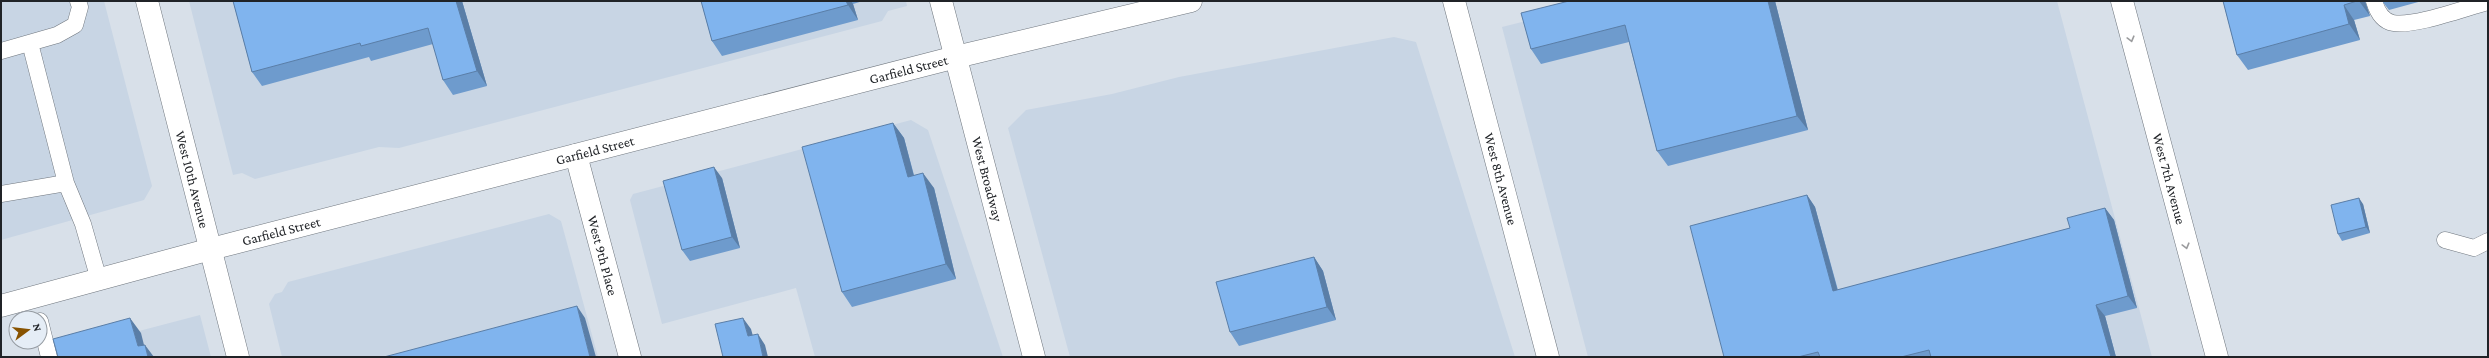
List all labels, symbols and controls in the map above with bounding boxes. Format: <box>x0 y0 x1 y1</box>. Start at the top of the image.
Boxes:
one-way arrow <box>2127 36 2135 42</box>
street label: Garfield Street <box>868 51 950 87</box>
street label: West 10th Avenue <box>172 129 213 230</box>
street label: West 8th Avenue <box>1481 131 1521 227</box>
street label: West 7th Avenue <box>2150 131 2189 226</box>
street label: Garfield Street <box>554 132 636 168</box>
street label: West Broadway <box>969 135 1006 224</box>
street label: Garfield Street <box>240 213 322 249</box>
street label: West 9th Place <box>585 214 621 297</box>
one-way arrow <box>2182 242 2190 249</box>
north arrow <box>8 310 48 350</box>
text: N <box>31 322 45 333</box>

